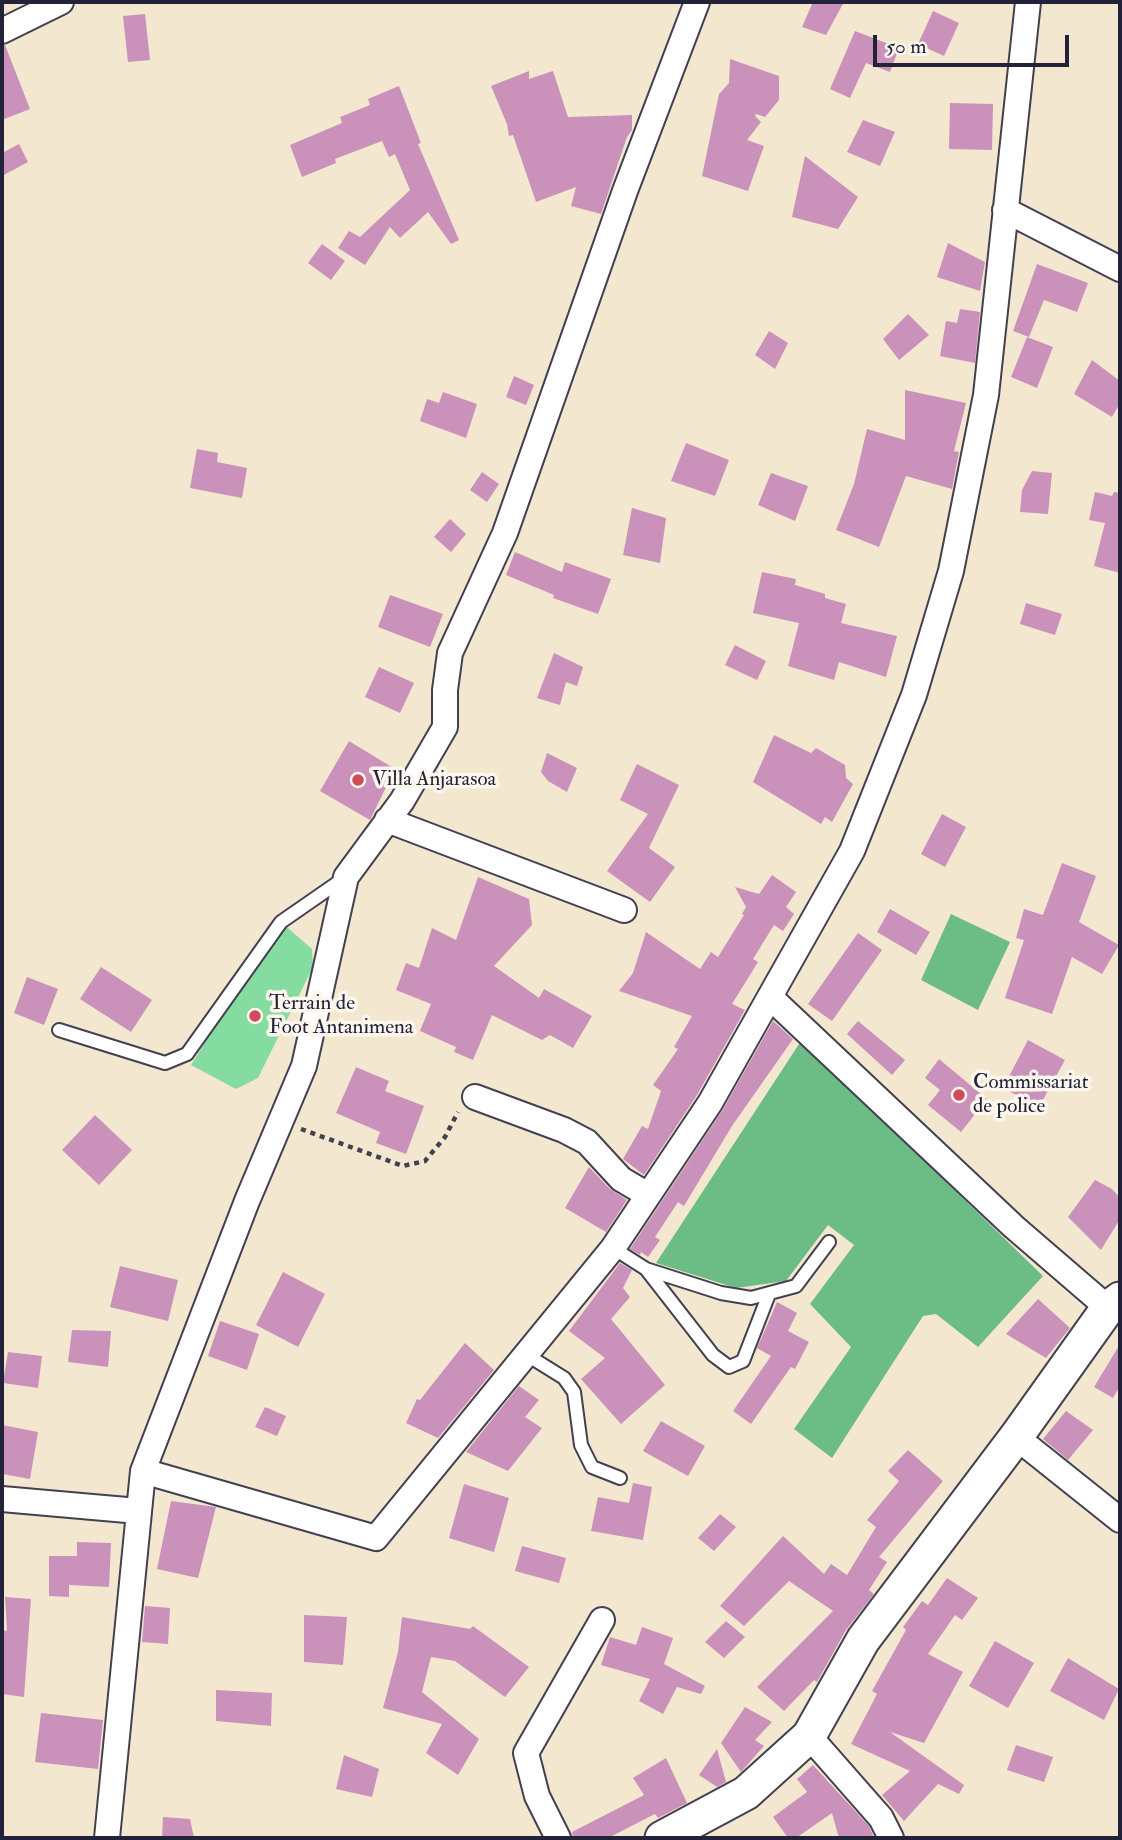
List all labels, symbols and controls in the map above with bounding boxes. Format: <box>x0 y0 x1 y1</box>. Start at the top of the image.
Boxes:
scale bar <box>877 21 1073 65</box>
text: 50 m <box>886 33 927 60</box>
place label: Villa Anjarasoa <box>372 767 496 793</box>
marker: Villa Anjarasoa <box>350 772 366 788</box>
place label: Terrain de Foot Antanimena <box>269 991 413 1041</box>
marker: Terrain de Foot Antanimena <box>247 1008 263 1024</box>
place label: Commissariat de police <box>973 1070 1089 1120</box>
marker: Commissariat de police <box>951 1087 967 1103</box>

